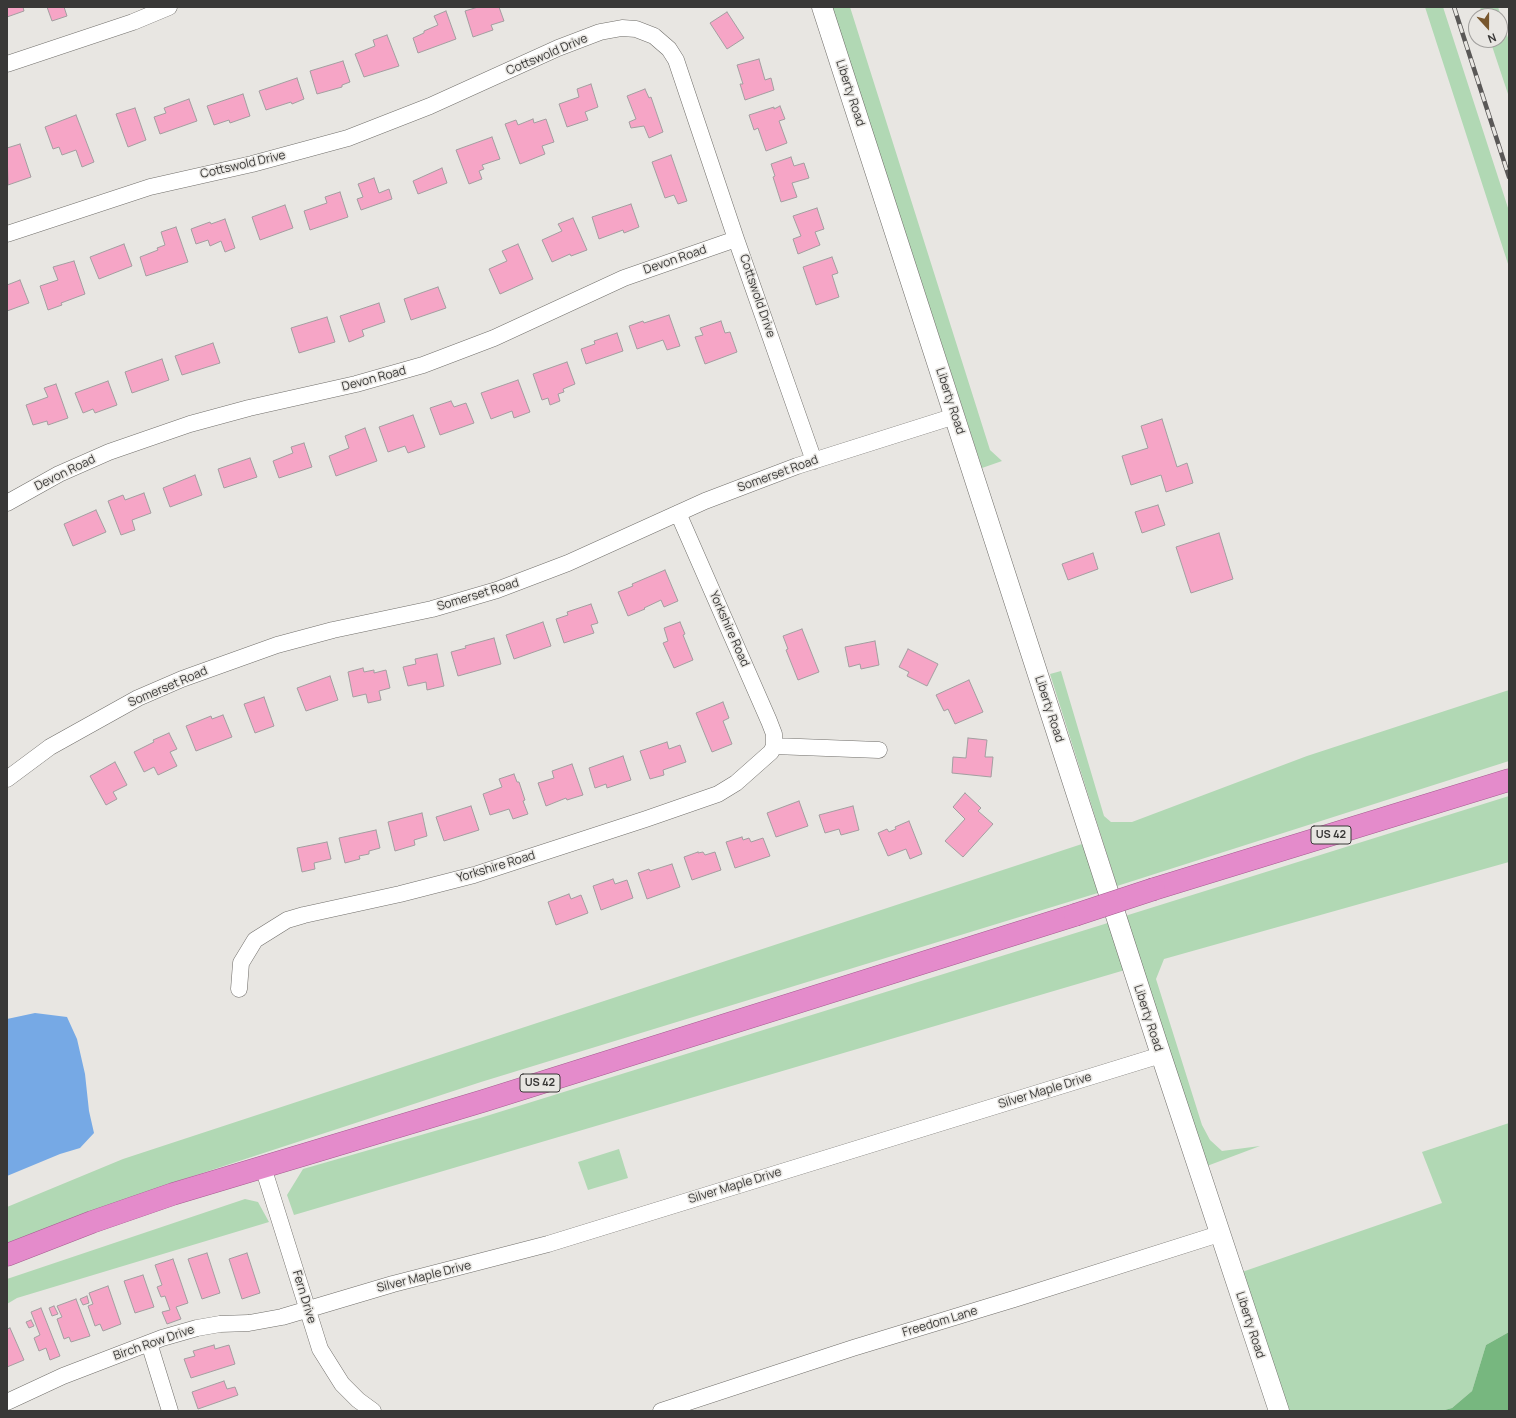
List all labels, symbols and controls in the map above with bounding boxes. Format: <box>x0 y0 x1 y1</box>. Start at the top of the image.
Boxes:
north arrow <box>1468 8 1508 48</box>
text: N <box>1486 30 1498 47</box>
street label: Cottswold Drive <box>504 31 590 79</box>
street label: Liberty Road <box>832 58 868 128</box>
street label: Cottswold Drive <box>199 148 287 182</box>
street label: Devon Road <box>642 242 708 278</box>
street label: Cottswold Drive <box>736 252 778 340</box>
street label: Devon Road <box>340 364 408 394</box>
street label: Liberty Road <box>932 366 968 436</box>
street label: Devon Road <box>32 452 98 494</box>
street label: Somerset Road <box>736 453 820 495</box>
street label: Somerset Road <box>435 576 521 614</box>
street label: Yorkshire Road <box>706 589 752 669</box>
street label: Somerset Road <box>126 664 210 710</box>
street label: Liberty Road <box>1031 674 1067 744</box>
road number: US 42 <box>1311 826 1351 844</box>
street label: Yorkshire Road <box>455 848 537 886</box>
street label: Liberty Road <box>1130 983 1166 1053</box>
street label: Silver Maple Drive <box>997 1070 1093 1112</box>
road number: US 42 <box>520 1074 560 1092</box>
street label: Silver Maple Drive <box>687 1165 783 1207</box>
street label: Silver Maple Drive <box>375 1258 473 1296</box>
street label: Fern Drive <box>289 1269 319 1325</box>
street label: Liberty Road <box>1232 1290 1268 1360</box>
street label: Freedom Lane <box>901 1304 979 1340</box>
street label: Birch Row Drive <box>112 1322 196 1364</box>

